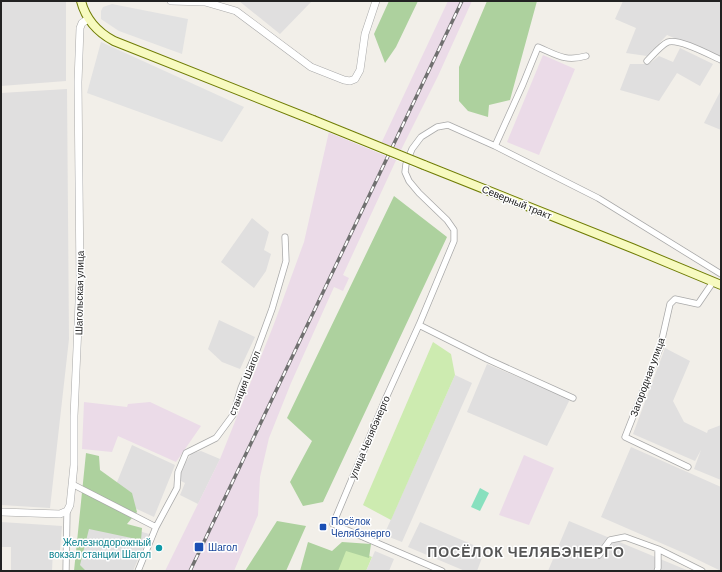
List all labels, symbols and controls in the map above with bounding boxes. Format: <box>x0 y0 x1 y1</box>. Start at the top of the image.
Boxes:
street label: Северный тракт <box>480 183 554 222</box>
street label: Шагольская улица <box>72 250 86 335</box>
street label: Загородная улица <box>627 335 667 418</box>
street label: станция Шагол <box>226 349 262 417</box>
street label: улица Челябэнерго <box>346 393 392 480</box>
place label: Посёлок Челябэнерго <box>331 515 391 539</box>
marker: Посёлок Челябэнерго <box>318 522 328 532</box>
place label: Железнодорожный вокзал станции Шагол <box>49 536 151 560</box>
marker: Шагол <box>193 541 205 553</box>
place label: Шагол <box>208 541 237 553</box>
marker: Железнодорожный вокзал станции Шагол <box>154 543 164 553</box>
district label: ПОСЁЛОК ЧЕЛЯБЭНЕРГО <box>427 543 625 560</box>

